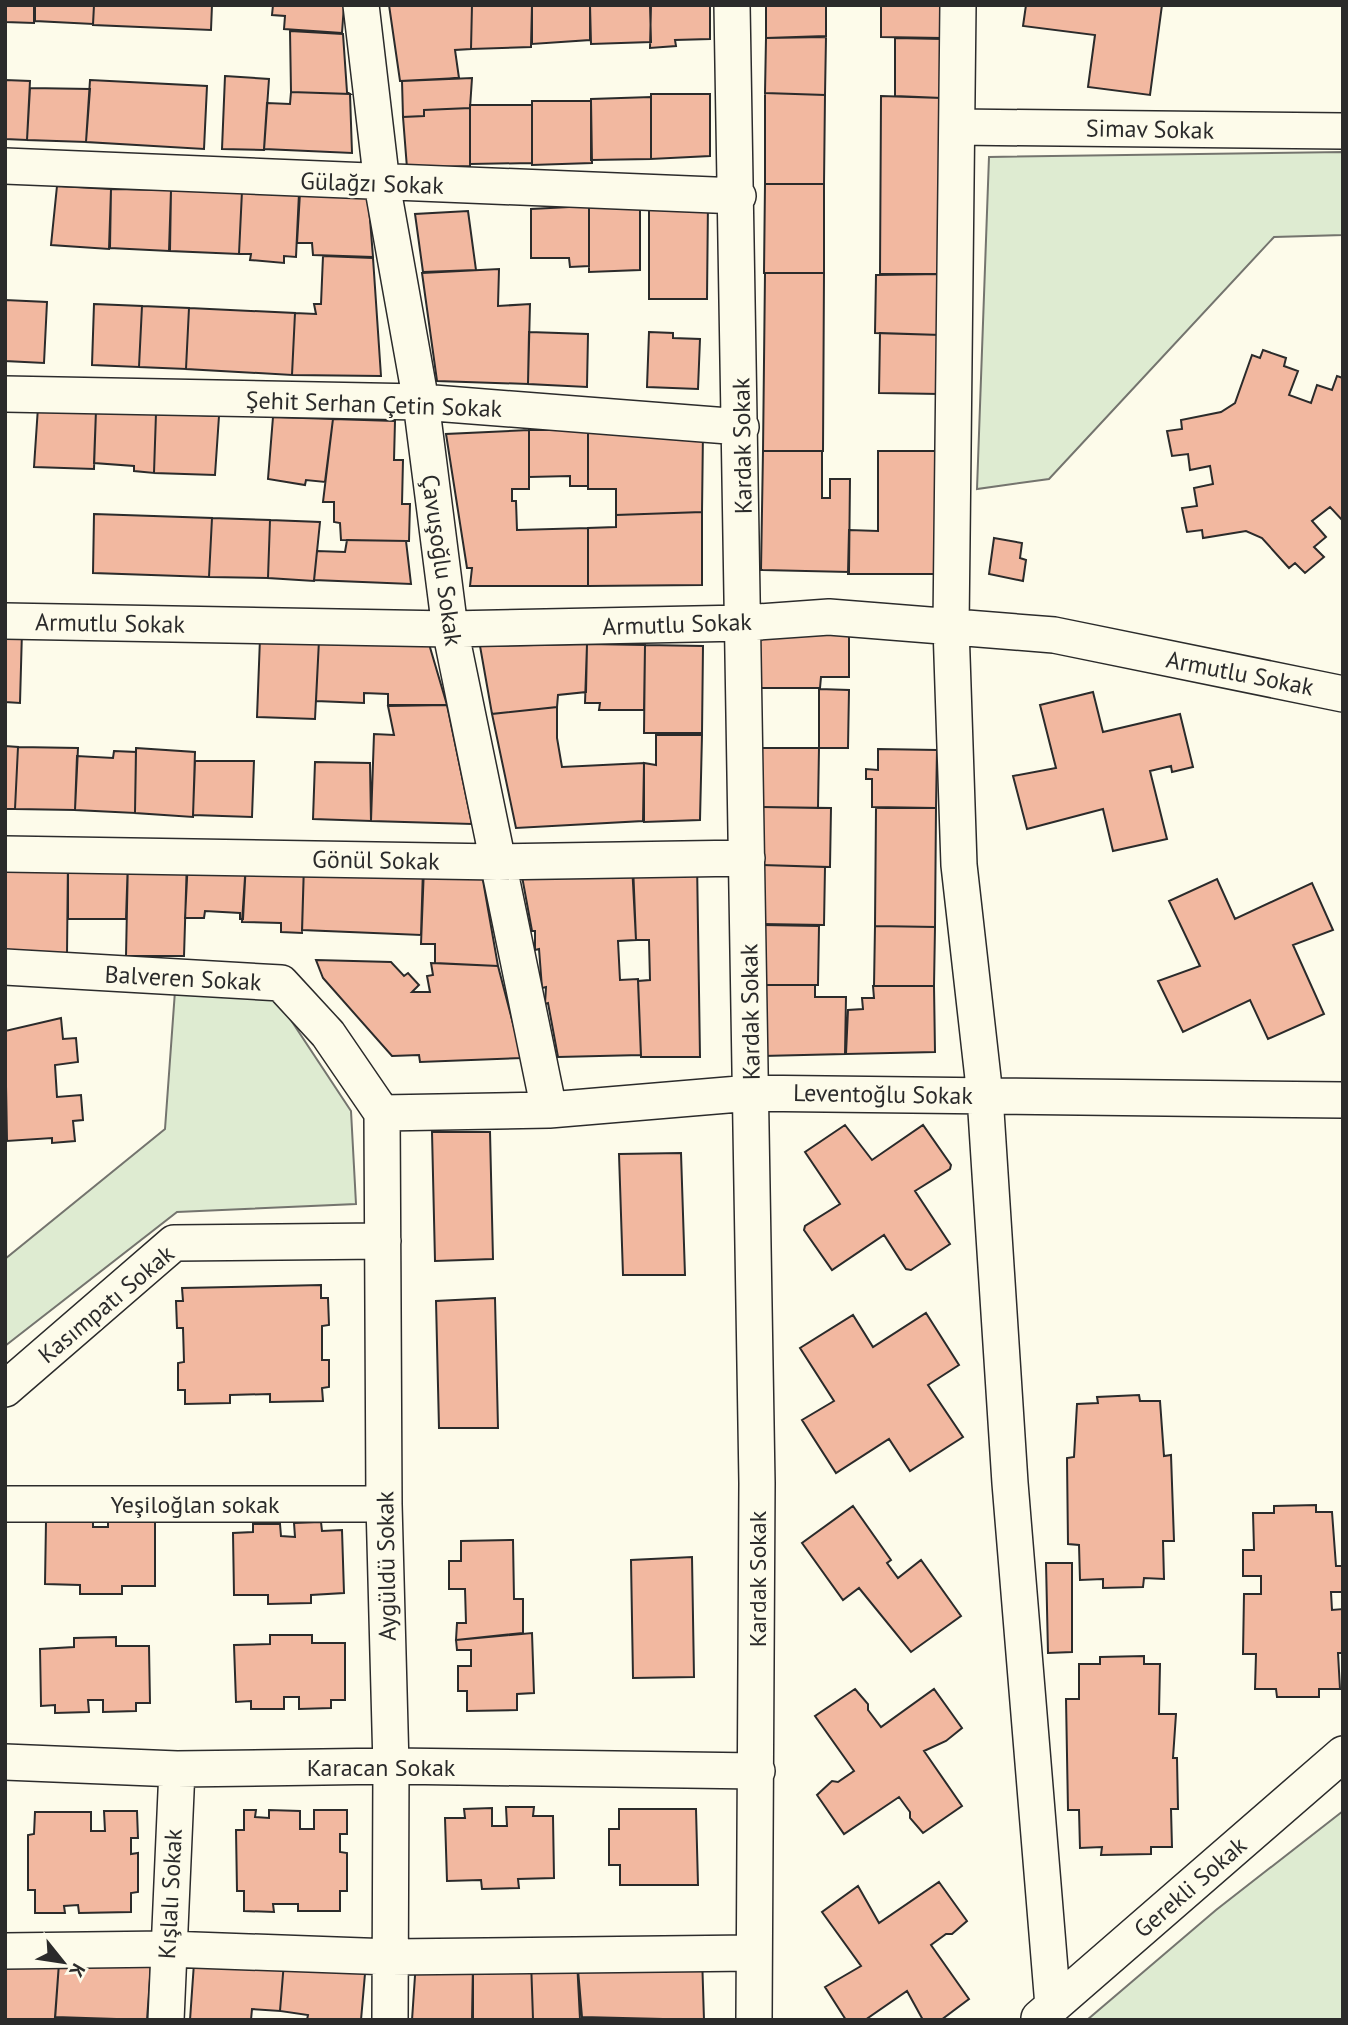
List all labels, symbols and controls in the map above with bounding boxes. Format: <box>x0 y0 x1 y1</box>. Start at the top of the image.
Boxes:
street label: Simav Sokak <box>1086 112 1215 146</box>
street label: Gülağzı Sokak <box>300 165 445 201</box>
street label: Kardak Sokak <box>725 377 759 515</box>
street label: Şehit Serhan Çetin Sokak <box>245 384 503 424</box>
street label: Çavuşoğlu Sokak <box>415 472 469 648</box>
street label: Armutlu Sokak <box>35 606 186 640</box>
street label: Armutlu Sokak <box>602 606 753 642</box>
street label: Armutlu Sokak <box>1164 644 1317 703</box>
street label: Gönül Sokak <box>312 843 441 877</box>
street label: Kardak Sokak <box>733 943 767 1081</box>
street label: Balveren Sokak <box>104 958 263 998</box>
street label: Leventoğlu Sokak <box>793 1077 974 1111</box>
street label: Kasımpatı Sokak <box>32 1238 181 1370</box>
street label: Yeşiloğlan sokak <box>110 1489 280 1520</box>
street label: Aygüldü Sokak <box>369 1490 403 1641</box>
street label: Kardak Sokak <box>742 1510 773 1647</box>
street label: Karacan Sokak <box>307 1752 456 1783</box>
street label: Kışlalı Sokak <box>151 1828 189 1960</box>
street label: Gerekli Sokak <box>1127 1829 1253 1944</box>
north arrow <box>28 1927 98 1997</box>
text: K <box>64 1959 91 1982</box>

